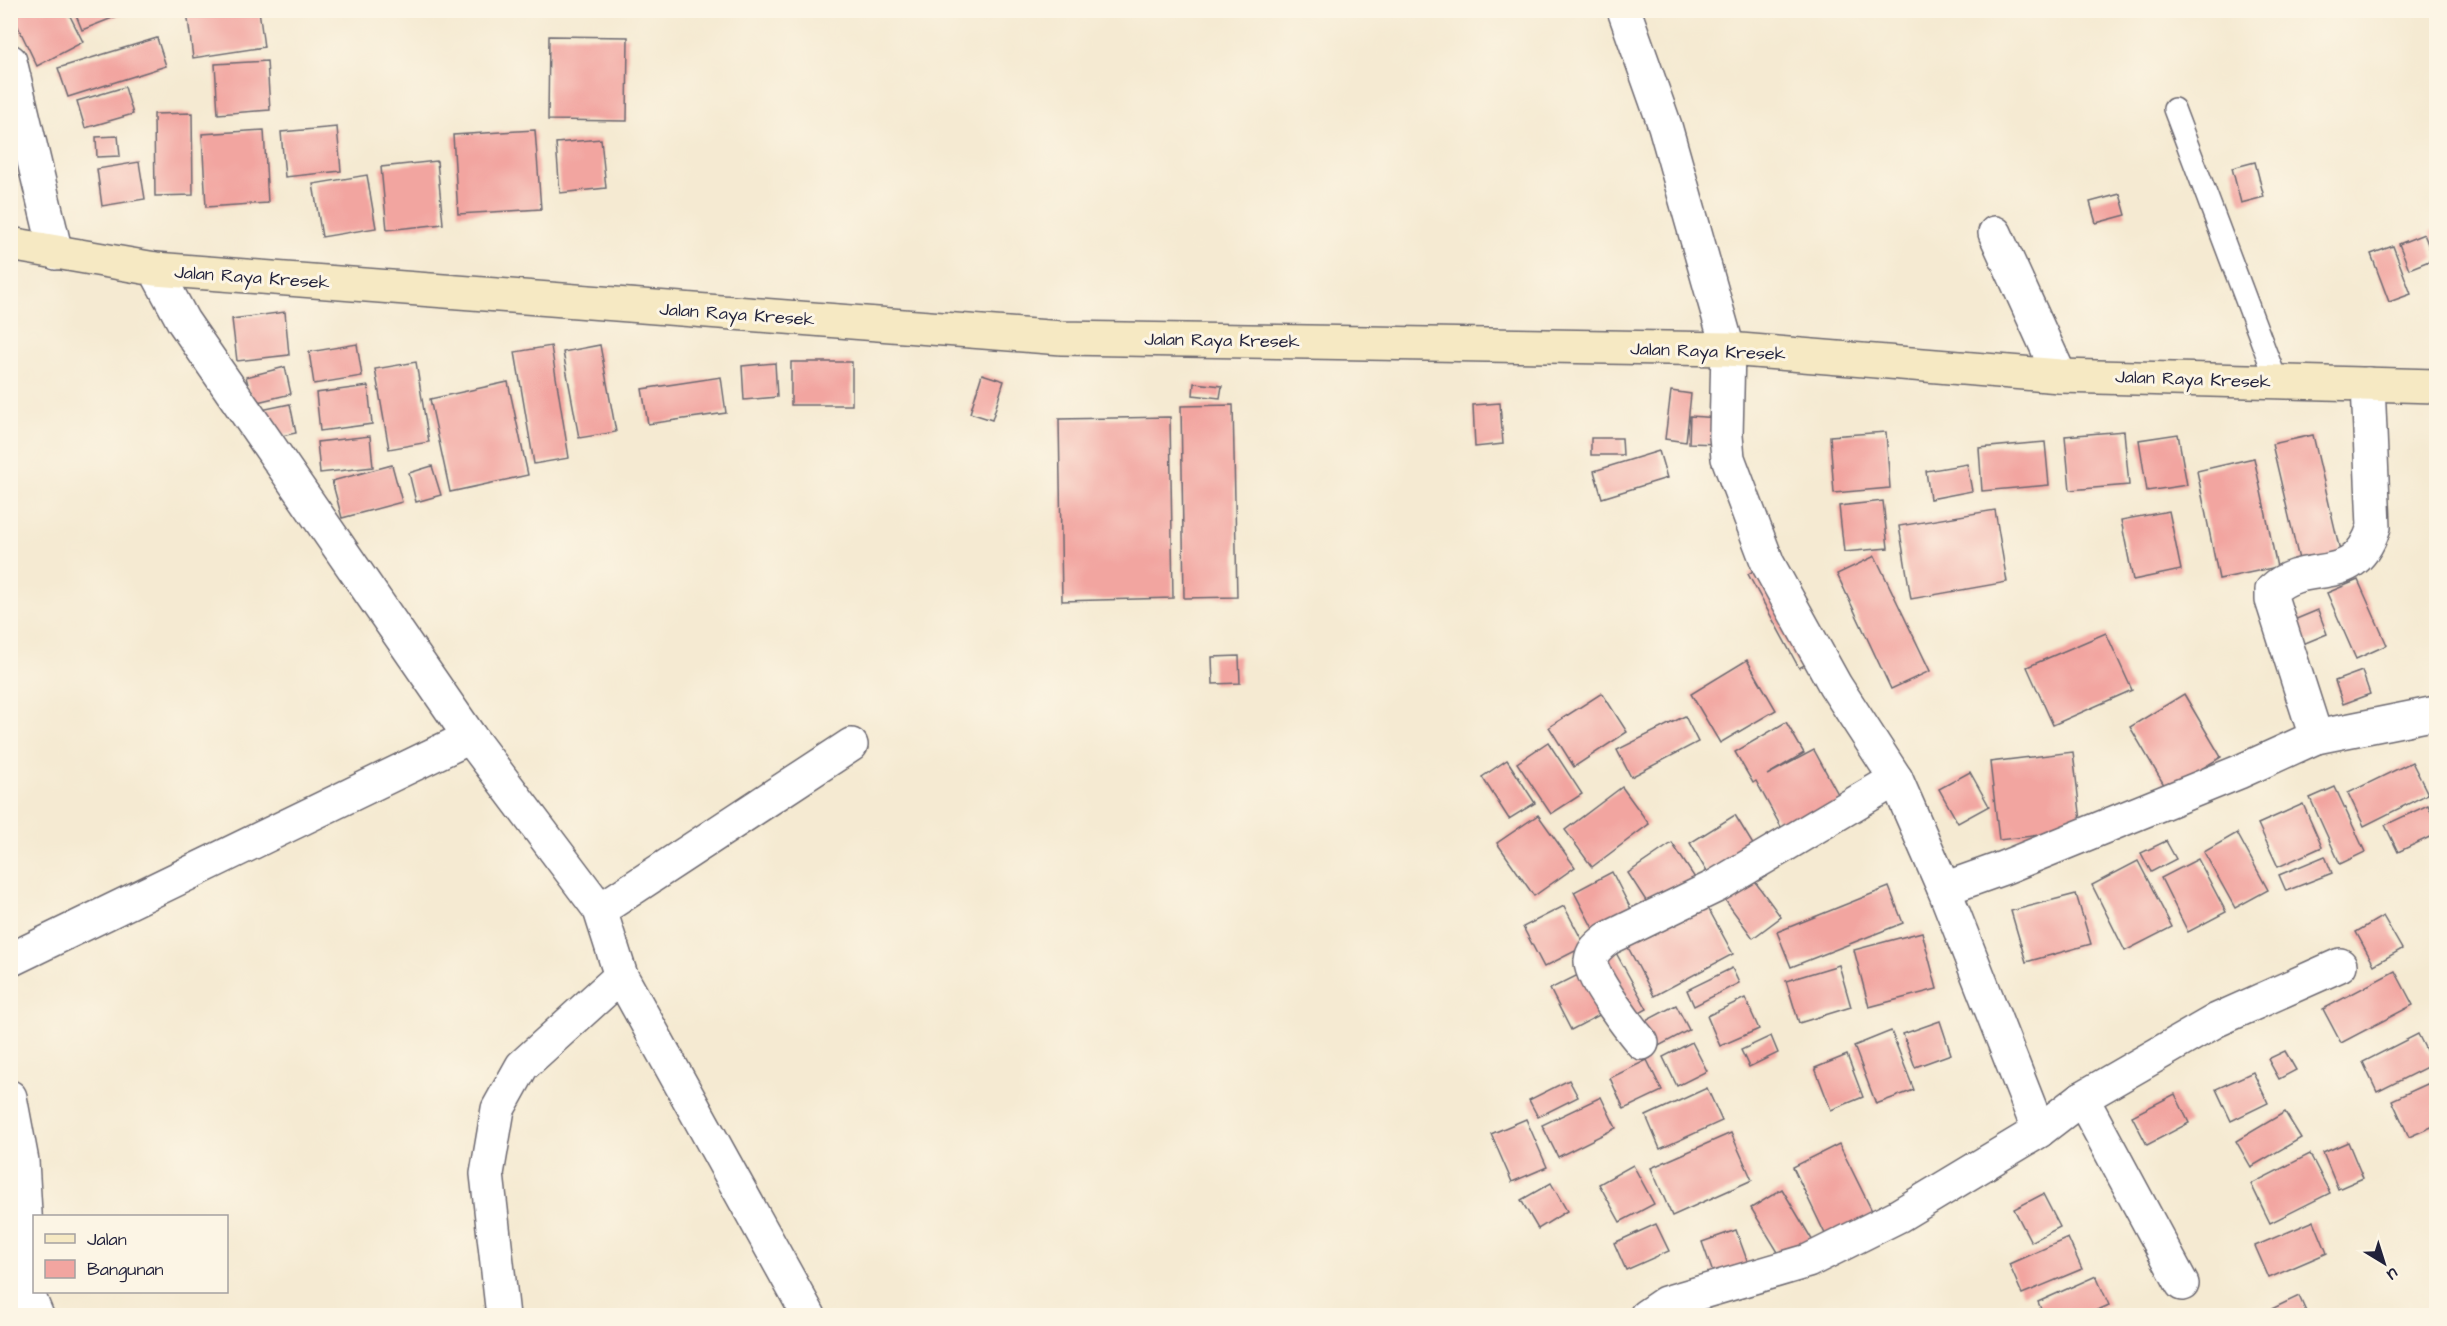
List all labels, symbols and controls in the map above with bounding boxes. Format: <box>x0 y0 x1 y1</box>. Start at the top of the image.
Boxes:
street label: Jalan Raya Kresek <box>173 260 330 296</box>
street label: Jalan Raya Kresek <box>658 297 815 333</box>
street label: Jalan Raya Kresek <box>1144 327 1300 355</box>
street label: Jalan Raya Kresek <box>1630 336 1786 368</box>
street label: Jalan Raya Kresek <box>2115 364 2271 396</box>
legend <box>33 1215 228 1293</box>
text: Jalan <box>87 1227 127 1252</box>
north arrow <box>2354 1233 2414 1293</box>
text: Bangunan <box>87 1257 164 1283</box>
text: U <box>2382 1263 2403 1285</box>

